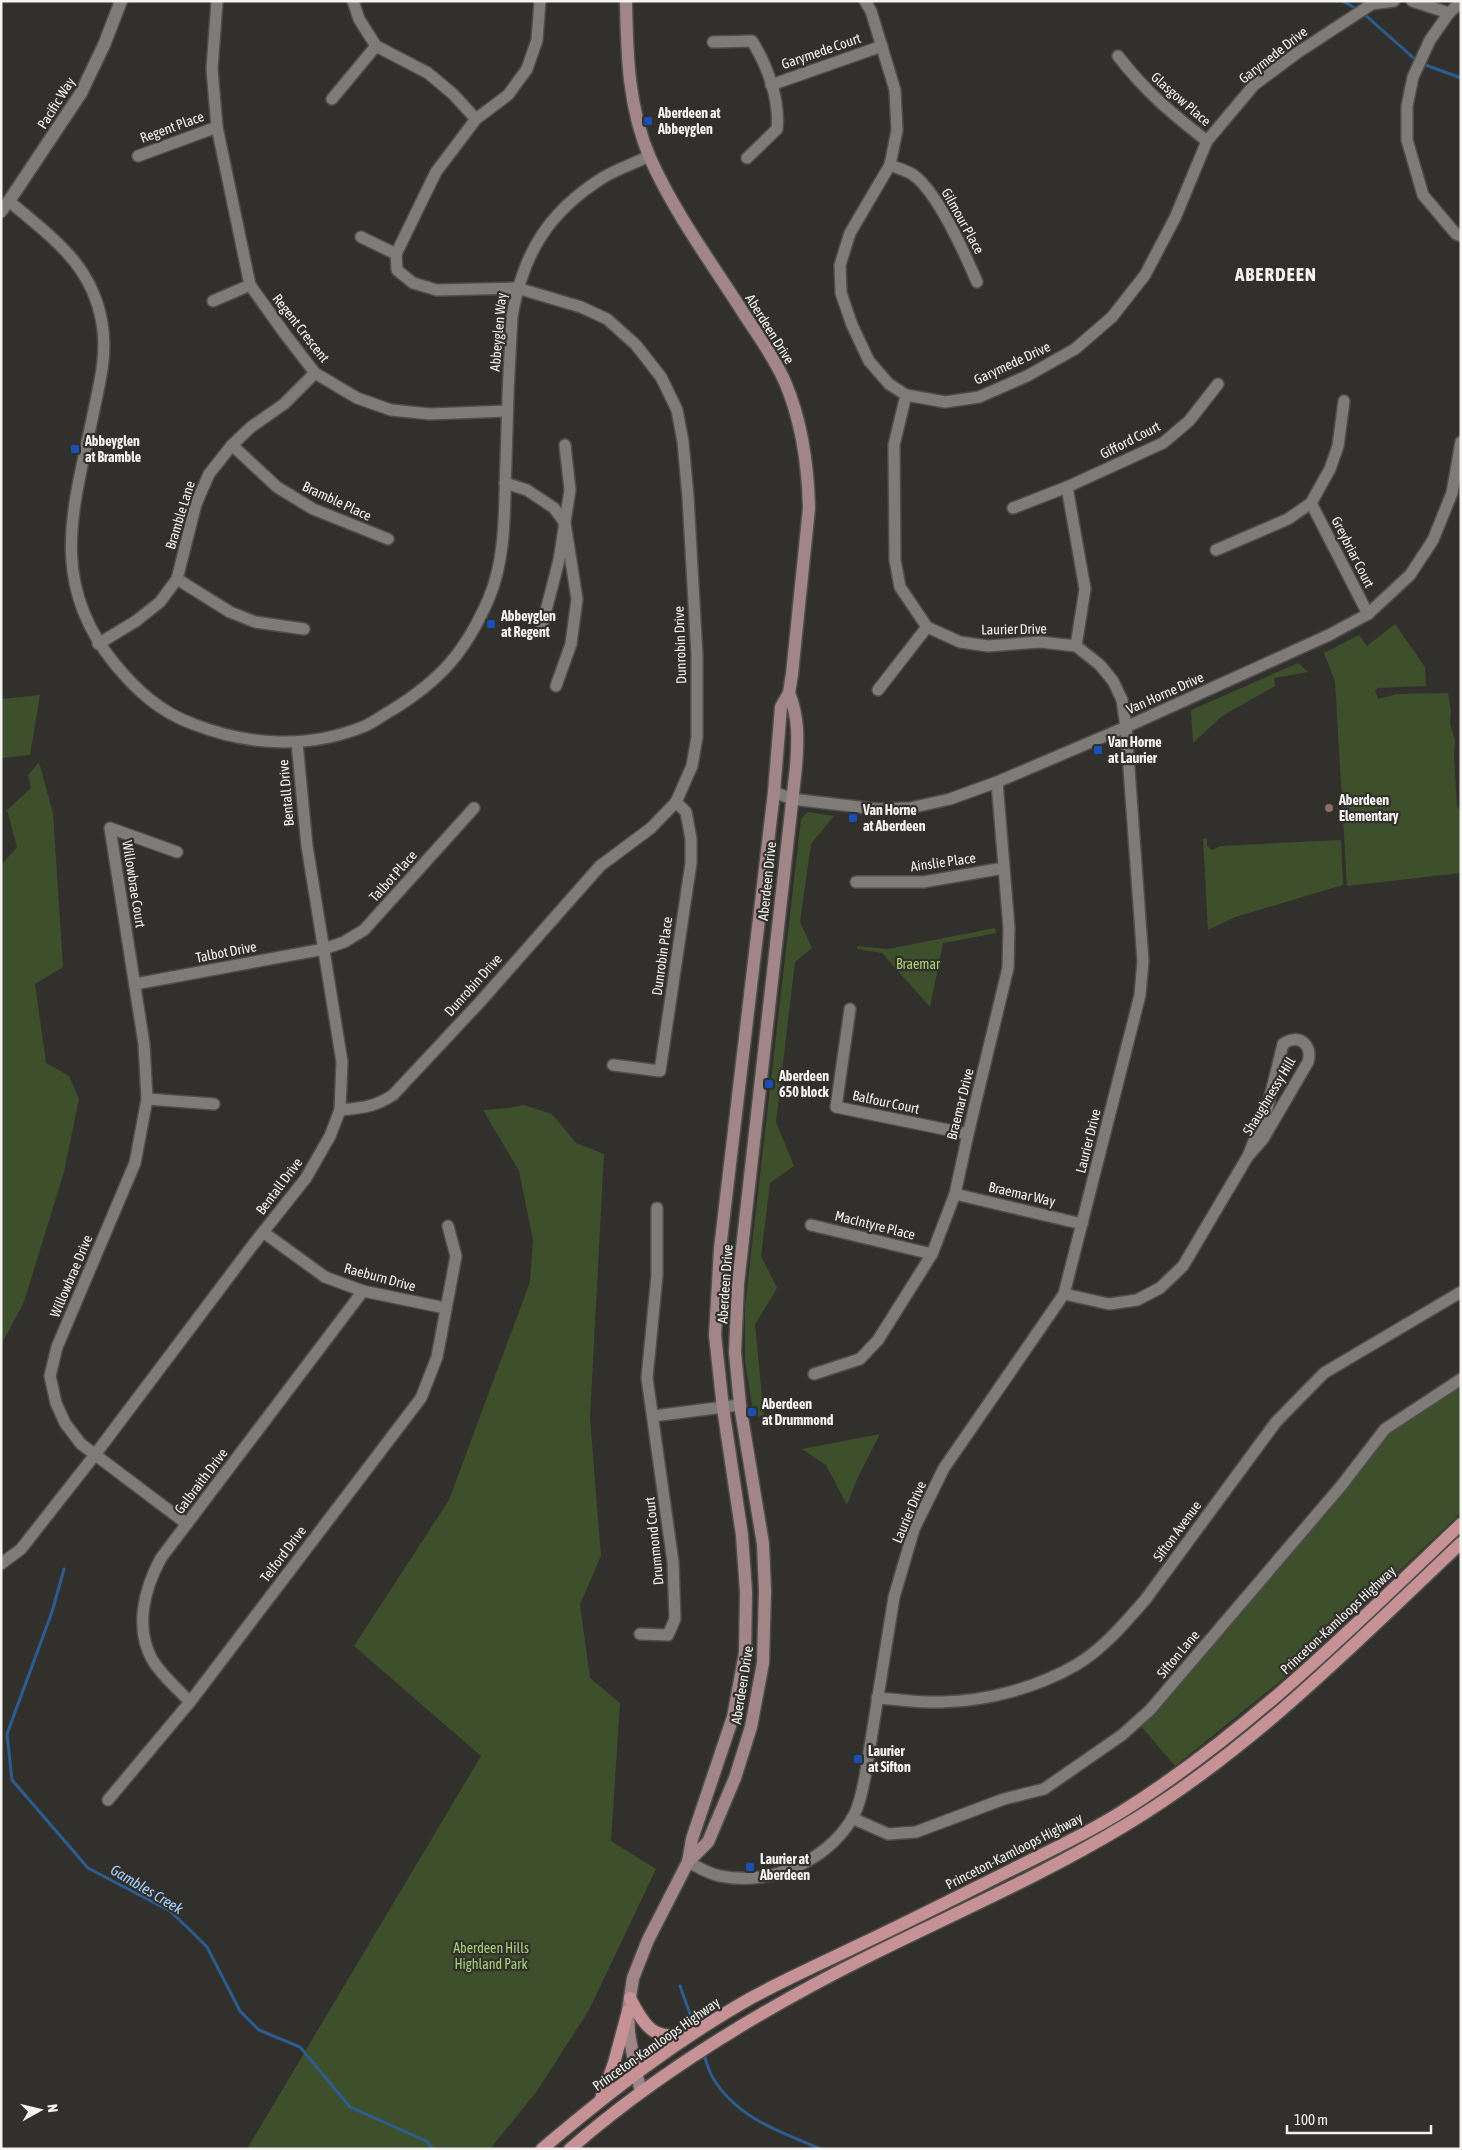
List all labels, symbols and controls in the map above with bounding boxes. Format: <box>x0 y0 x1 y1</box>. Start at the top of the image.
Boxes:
street label: Garymede Drive <box>1236 23 1310 87</box>
street label: Garymede Court <box>779 30 863 72</box>
street label: Glasgow Place <box>1148 69 1214 129</box>
street label: Pacific Way <box>34 74 78 132</box>
place label: Aberdeen at Abbeyglen <box>657 105 721 137</box>
street label: Regent Place <box>138 108 206 146</box>
marker: Aberdeen at Abbeyglen <box>642 115 654 127</box>
street label: Gilmour Place <box>938 185 988 257</box>
district label: ABERDEEN <box>1234 263 1317 285</box>
street label: Regent Crescent <box>269 291 333 365</box>
street label: Aberdeen Drive <box>742 291 798 367</box>
street label: Abbeyglen Way <box>487 292 509 372</box>
street label: Garymede Drive <box>971 338 1053 388</box>
street label: Gifford Court <box>1097 418 1163 462</box>
place label: Abbeyglen at Bramble <box>84 433 141 465</box>
marker: Abbeyglen at Bramble <box>69 443 81 455</box>
street label: Bramble Place <box>300 478 374 524</box>
street label: Bramble Lane <box>162 479 198 551</box>
street label: Greybriar Court <box>1328 514 1378 590</box>
street label: Dunrobin Drive <box>671 606 689 684</box>
place label: Abbeyglen at Regent <box>500 608 556 640</box>
marker: Abbeyglen at Regent <box>485 618 497 630</box>
street label: Laurier Drive <box>981 620 1047 638</box>
street label: Van Horne Drive <box>1124 669 1206 717</box>
place label: Van Horne at Laurier <box>1107 734 1162 766</box>
marker: Van Horne at Laurier <box>1092 744 1104 756</box>
street label: Bentall Drive <box>275 759 297 827</box>
place label: Aberdeen Elementary <box>1338 792 1399 824</box>
place label: Van Horne at Aberdeen <box>862 802 926 834</box>
marker: Aberdeen Elementary <box>1323 802 1335 814</box>
marker: Van Horne at Aberdeen <box>847 812 859 824</box>
street label: Willowbrae Court <box>119 839 149 929</box>
street label: Aberdeen Drive <box>755 841 779 921</box>
street label: Talbot Place <box>366 847 420 905</box>
street label: Ainslie Place <box>909 850 977 874</box>
street label: Dunrobin Place <box>649 916 675 996</box>
street label: Talbot Drive <box>194 938 258 966</box>
street label: Dunrobin Drive <box>441 951 505 1019</box>
park label: Braemar <box>896 956 941 972</box>
street label: Shaughnessy Hill <box>1239 1054 1299 1138</box>
street label: Braemar Drive <box>943 1067 977 1141</box>
place label: Aberdeen 650 block <box>778 1068 830 1100</box>
marker: Aberdeen 650 block <box>763 1078 775 1090</box>
street label: Balfour Court <box>851 1087 921 1117</box>
street label: Laurier Drive <box>1072 1107 1104 1175</box>
street label: Bentall Drive <box>252 1154 306 1218</box>
street label: Braemar Way <box>987 1179 1057 1209</box>
street label: MacIntyre Place <box>833 1207 917 1243</box>
street label: Willowbrae Drive <box>46 1232 96 1320</box>
street label: Aberdeen Drive <box>714 1244 736 1324</box>
street label: Raeburn Drive <box>343 1260 417 1294</box>
place label: Aberdeen at Drummond <box>761 1396 834 1428</box>
marker: Aberdeen at Drummond <box>746 1406 758 1418</box>
street label: Galbraith Drive <box>171 1445 231 1517</box>
street label: Laurier Drive <box>889 1479 929 1545</box>
street label: Drummond Court <box>641 1496 667 1586</box>
street label: Sifton Avenue <box>1150 1498 1204 1564</box>
street label: Telford Drive <box>257 1523 309 1585</box>
street label: Princeton-Kamloops Highway <box>1277 1562 1399 1677</box>
street label: Sifton Lane <box>1153 1627 1203 1681</box>
street label: Aberdeen Drive <box>728 1645 756 1725</box>
place label: Laurier at Sifton <box>868 1743 911 1775</box>
marker: Laurier at Sifton <box>852 1753 864 1765</box>
street label: Princeton-Kamloops Highway <box>943 1809 1085 1892</box>
place label: Laurier at Aberdeen <box>759 1851 810 1883</box>
water label: Gambles Creek <box>108 1861 187 1917</box>
marker: Laurier at Aberdeen <box>744 1861 756 1873</box>
park label: Aberdeen Hills Highland Park <box>453 1940 529 1972</box>
street label: Princeton-Kamloops Highway <box>589 1994 723 2094</box>
north arrow <box>15 2085 65 2135</box>
scale bar <box>1287 2102 1431 2134</box>
text: N <box>44 2103 61 2113</box>
text: 100 m <box>1294 2111 1328 2128</box>

